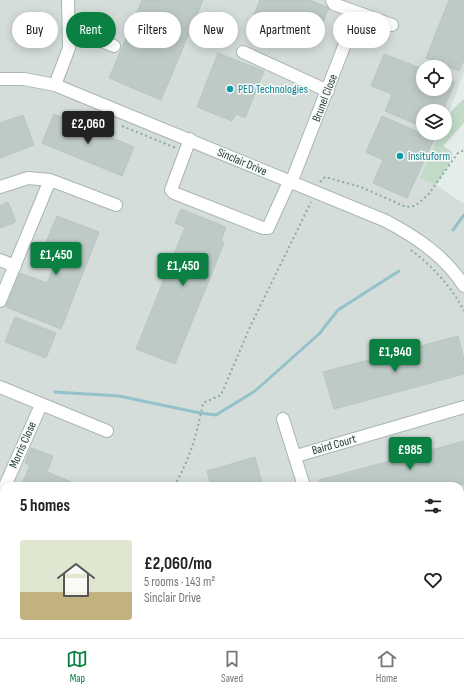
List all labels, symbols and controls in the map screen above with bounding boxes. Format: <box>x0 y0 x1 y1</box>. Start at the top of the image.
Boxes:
chip: Buy <box>12 12 58 48</box>
chip: Rent <box>66 12 116 48</box>
chip: Filters <box>124 12 181 48</box>
chip: New <box>189 12 238 48</box>
chip: Apartment <box>246 12 325 48</box>
chip: House <box>333 12 390 48</box>
map controls <box>416 60 452 140</box>
button: locate <box>416 60 452 96</box>
street label: Brunel Close <box>309 72 341 124</box>
place label: PED Technologies <box>238 82 308 97</box>
marker: PED Technologies <box>225 84 235 94</box>
button: layers <box>416 104 452 140</box>
pin: £2,060 <box>55 111 121 145</box>
text: £2,060 <box>71 116 105 132</box>
street label: Sinclair Drive <box>215 145 269 179</box>
place label: Insituform <box>408 149 450 164</box>
marker: Insituform <box>395 151 405 161</box>
pin: £1,450 <box>23 242 89 276</box>
text: £1,450 <box>39 247 73 263</box>
pin: £1,450 <box>150 253 216 287</box>
text: £1,450 <box>166 258 200 274</box>
pin: £1,940 <box>362 339 428 373</box>
text: £1,940 <box>378 344 412 360</box>
street label: Morris Close <box>6 419 40 471</box>
street label: Baird Court <box>310 431 358 458</box>
pin: £985 <box>386 437 434 471</box>
text: £985 <box>398 442 422 458</box>
icon: filters <box>422 495 444 517</box>
text: 5 homes <box>20 496 70 516</box>
text: £2,060/mo <box>144 554 212 574</box>
icon: home <box>52 556 100 604</box>
icon: heart <box>422 569 444 591</box>
text: 5 rooms · 143 m² <box>144 574 215 590</box>
text: Sinclair Drive <box>144 590 201 606</box>
tab: Map <box>66 648 88 685</box>
tab: Saved <box>221 648 243 685</box>
tab: Home <box>376 648 398 685</box>

